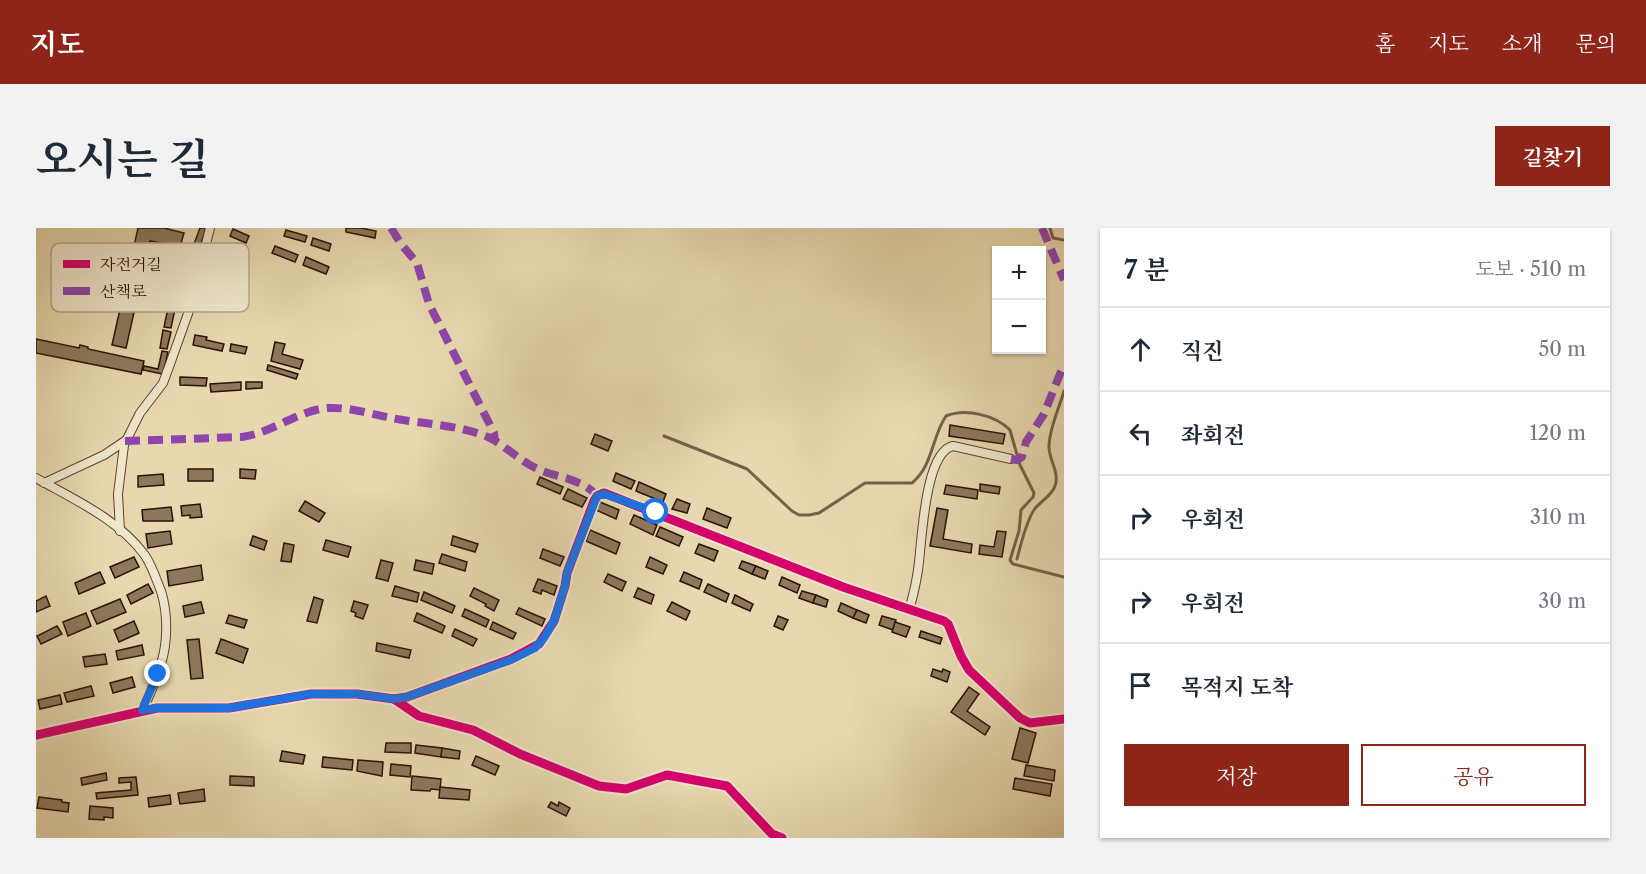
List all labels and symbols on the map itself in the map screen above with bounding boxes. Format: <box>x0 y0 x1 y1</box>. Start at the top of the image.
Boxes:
legend <box>51 243 249 312</box>
text: 자전거길 <box>100 254 162 274</box>
text: 산책로 <box>100 281 147 301</box>
route start <box>642 498 668 524</box>
route end <box>144 660 170 686</box>

